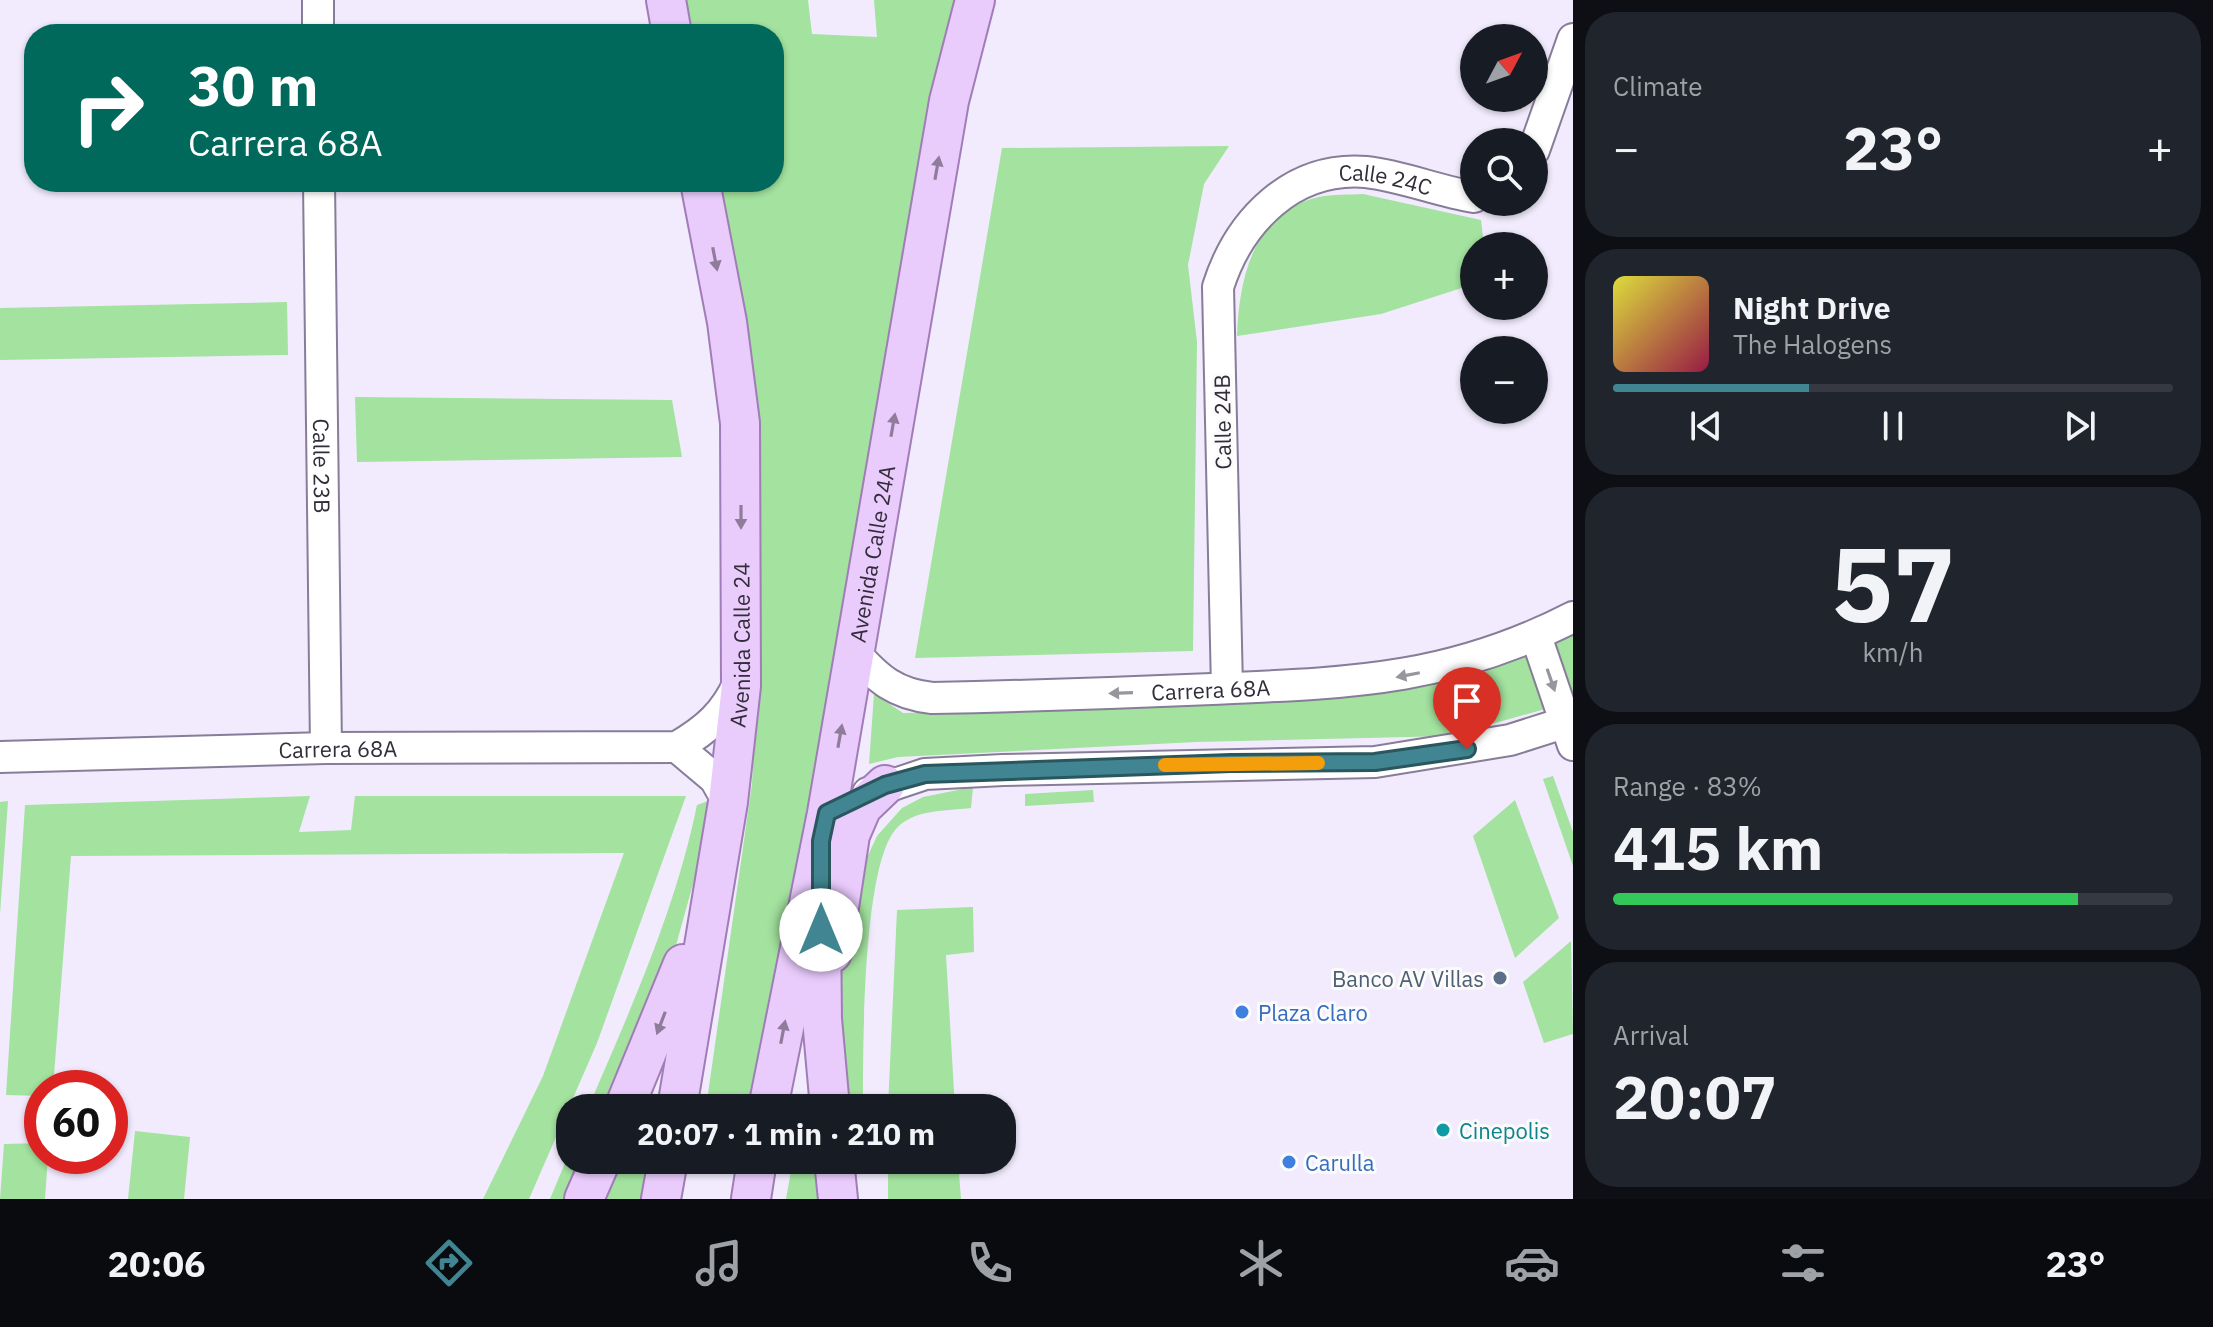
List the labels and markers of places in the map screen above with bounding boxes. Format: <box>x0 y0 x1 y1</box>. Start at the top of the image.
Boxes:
pin <box>1433 667 1501 749</box>
place label: Banco AV Villas <box>1332 964 1484 993</box>
marker: Banco AV Villas <box>1491 969 1509 987</box>
place label: Plaza Claro <box>1258 998 1368 1027</box>
marker: Plaza Claro <box>1233 1003 1251 1021</box>
place label: Cinepolis <box>1459 1116 1550 1145</box>
marker: Cinepolis <box>1434 1121 1452 1139</box>
place label: Carulla <box>1305 1148 1375 1177</box>
marker: Carulla <box>1280 1153 1298 1171</box>

